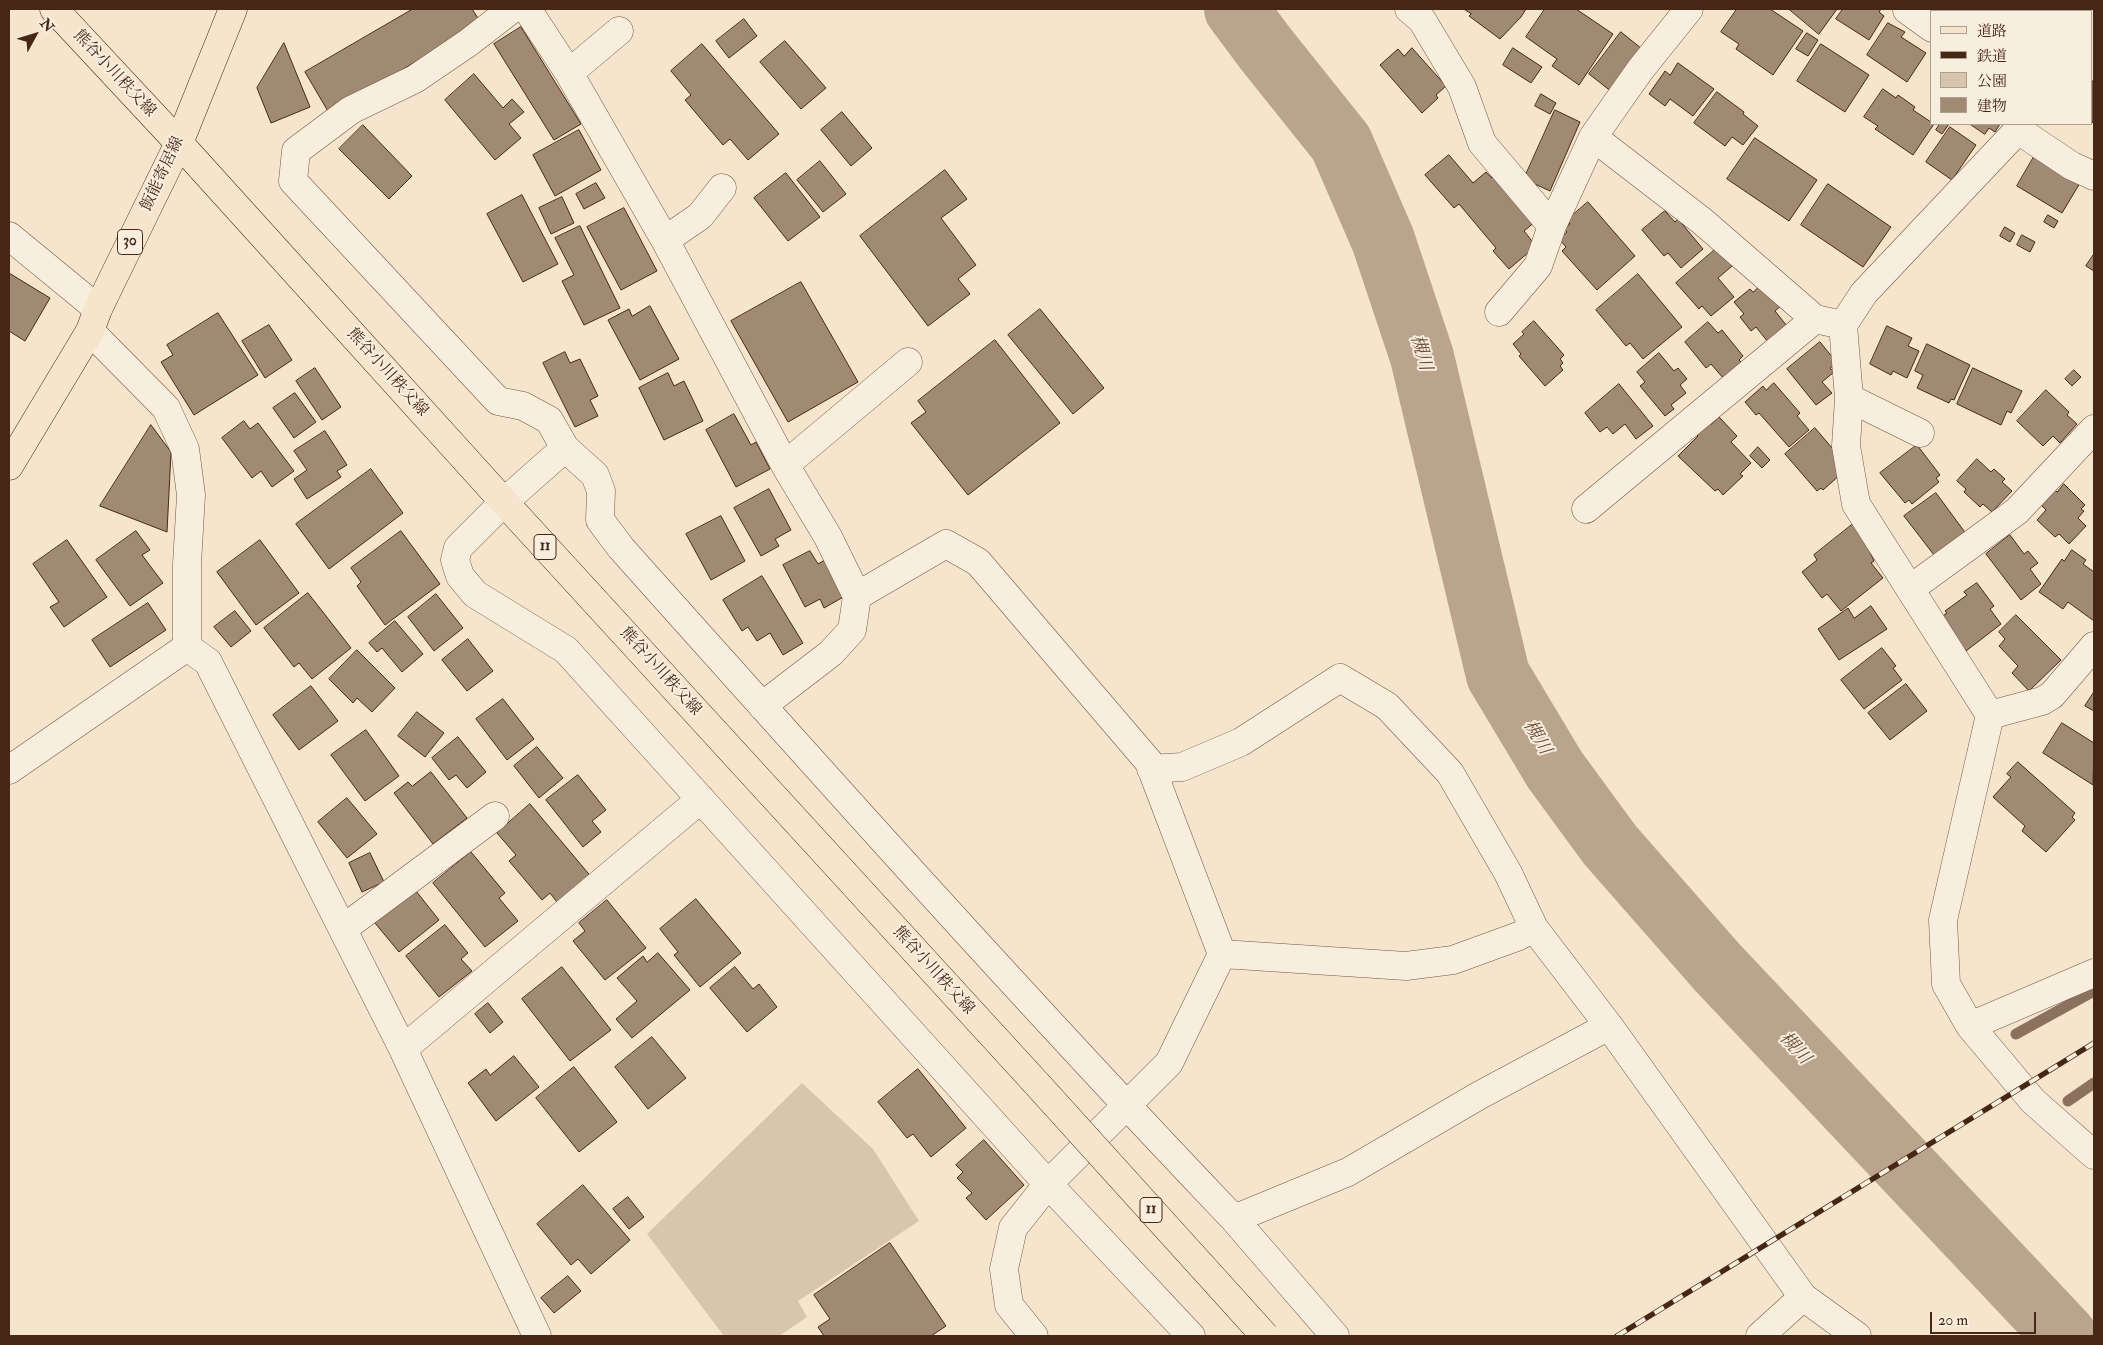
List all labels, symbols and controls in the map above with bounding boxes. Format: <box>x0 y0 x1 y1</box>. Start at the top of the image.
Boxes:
north arrow <box>10 10 60 60</box>
legend <box>1930 10 2093 125</box>
text: N <box>36 15 58 35</box>
text: 道路 <box>1977 22 2007 41</box>
street label: 熊谷小川秩父線 <box>69 26 159 122</box>
text: 鉄道 <box>1977 47 2007 66</box>
text: 公園 <box>1977 72 2007 91</box>
text: 建物 <box>1977 97 2007 116</box>
street label: 飯能寄居線 <box>137 134 189 214</box>
road number: 30 <box>118 230 142 254</box>
street label: 熊谷小川秩父線 <box>342 325 432 421</box>
water label: 槻川 <box>1405 333 1435 373</box>
road number: 11 <box>534 534 556 560</box>
street label: 熊谷小川秩父線 <box>615 624 705 720</box>
water label: 槻川 <box>1517 717 1555 759</box>
street label: 熊谷小川秩父線 <box>888 923 978 1019</box>
water label: 槻川 <box>1774 1028 1814 1070</box>
road number: 11 <box>1140 1198 1162 1222</box>
scale bar <box>1933 1302 2039 1334</box>
text: 20 m <box>1938 1311 1968 1330</box>

